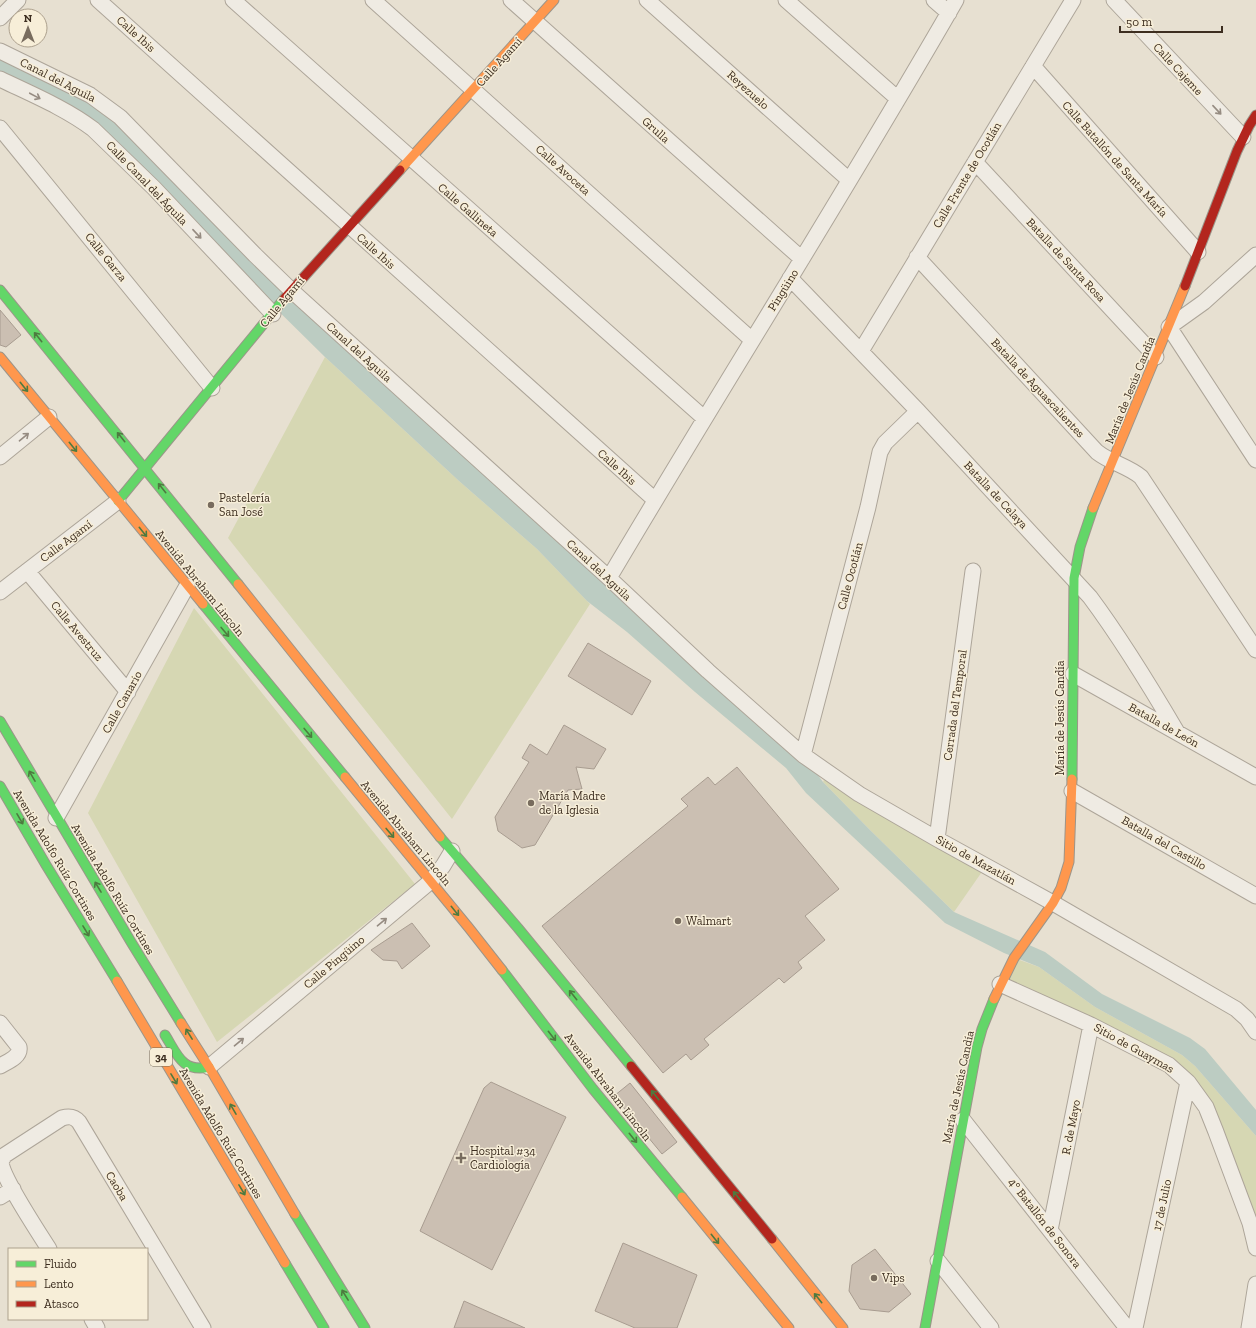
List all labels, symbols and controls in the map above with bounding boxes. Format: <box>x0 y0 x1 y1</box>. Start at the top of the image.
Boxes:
north arrow <box>8 8 48 48</box>
scale bar <box>1120 8 1222 34</box>
text: N <box>24 12 33 25</box>
street label: Calle Ibis <box>114 13 158 55</box>
text: 50 m <box>1126 15 1153 29</box>
street label: Calle Agamí <box>473 34 525 90</box>
street label: Calle Cajeme <box>1149 40 1206 99</box>
street label: Canal del Aguila <box>18 55 98 105</box>
street label: Reyezuelo <box>724 68 772 112</box>
one-way arrow <box>29 93 41 100</box>
street label: Calle Batallón de Santa María <box>1059 98 1171 220</box>
one-way arrow <box>1213 105 1222 116</box>
street label: Grulla <box>639 114 673 146</box>
street label: Calle Frente de Ocotlán <box>930 119 1004 231</box>
street label: Calle Canal del Águila <box>103 137 192 228</box>
street label: Calle Avoceta <box>533 142 593 198</box>
street label: Calle Gallineta <box>435 180 501 240</box>
street label: Batalla de Santa Rosa <box>1023 215 1109 305</box>
one-way arrow <box>192 229 201 239</box>
street label: Calle Garza <box>82 230 130 284</box>
street label: Calle Ibis <box>354 230 398 272</box>
street label: Pingüino <box>765 266 801 314</box>
street label: Calle Agamí <box>257 273 308 330</box>
street label: Canal del Aguila <box>323 319 395 385</box>
one-way arrow <box>34 331 43 342</box>
street label: María de Jesús Candía <box>1102 334 1158 446</box>
street label: Batalla de Aguascalientes <box>988 335 1088 441</box>
one-way arrow <box>20 382 29 392</box>
one-way arrow <box>19 432 30 441</box>
one-way arrow <box>116 432 125 443</box>
one-way arrow <box>69 441 78 452</box>
street label: Calle Ibis <box>595 446 639 488</box>
street label: Batalla de Celaya <box>961 458 1031 532</box>
one-way arrow <box>158 483 166 494</box>
place label: Pastelería San José <box>219 491 270 519</box>
marker: Pastelería San José <box>206 500 216 510</box>
street label: Calle Agamí <box>37 516 95 565</box>
one-way arrow <box>138 526 147 537</box>
street label: Avenida Abraham Lincoln <box>153 527 247 639</box>
street label: Canal del Aguila <box>564 537 634 604</box>
street label: Calle Ocotlán <box>834 541 866 611</box>
street label: Calle Avestruz <box>48 598 106 664</box>
one-way arrow <box>220 627 229 638</box>
street label: Cerrada del Temporal <box>940 649 970 761</box>
street label: María de Jesús Candía <box>1053 660 1067 775</box>
street label: Calle Canario <box>99 668 145 736</box>
street label: Batalla de León <box>1126 700 1202 750</box>
one-way arrow <box>303 727 312 738</box>
one-way arrow <box>28 771 36 782</box>
street label: Avenida Abraham Lincoln <box>358 778 454 888</box>
street label: Avenida Adolfo Ruíz Cortines <box>10 787 100 923</box>
place label: María Madre de la Iglesia <box>539 789 606 817</box>
marker: María Madre de la Iglesia <box>526 798 536 808</box>
one-way arrow <box>16 813 24 825</box>
street label: Batalla del Castillo <box>1119 813 1209 873</box>
street label: Avenida Adolfo Ruíz Cortínes <box>68 821 158 957</box>
one-way arrow <box>386 827 395 838</box>
street label: Sitio de Mazatlán <box>934 832 1019 888</box>
one-way arrow <box>94 881 102 893</box>
one-way arrow <box>451 906 460 917</box>
place label: Walmart <box>686 914 732 928</box>
marker: Walmart <box>673 916 683 926</box>
one-way arrow <box>376 918 387 927</box>
one-way arrow <box>83 925 91 937</box>
street label: Calle Pingüino <box>301 932 367 992</box>
one-way arrow <box>568 989 577 1000</box>
street label: Sitio de Guaymas <box>1091 1020 1177 1076</box>
one-way arrow <box>184 1028 192 1040</box>
street label: María de Jesús Candía <box>939 1029 977 1145</box>
street label: Avenida Abraham Lincoln <box>562 1030 655 1144</box>
one-way arrow <box>548 1031 556 1042</box>
one-way arrow <box>234 1037 244 1046</box>
road number: 34 <box>150 1048 172 1066</box>
street label: Avenida Adolfo Ruíz Cortines <box>176 1065 266 1201</box>
one-way arrow <box>171 1073 179 1085</box>
one-way arrow <box>650 1090 659 1101</box>
street label: R. de Mayo <box>1059 1098 1083 1156</box>
one-way arrow <box>229 1103 237 1115</box>
one-way arrow <box>628 1133 637 1144</box>
place label: Hospital #34 Cardiología <box>470 1144 536 1172</box>
marker: Hospital #34 Cardiología <box>455 1152 467 1164</box>
street label: Caoba <box>103 1169 131 1203</box>
street label: 4° Batallón de Sonora <box>1005 1175 1085 1271</box>
street label: 17 de Julio <box>1150 1178 1174 1232</box>
one-way arrow <box>238 1184 246 1196</box>
one-way arrow <box>733 1191 741 1202</box>
one-way arrow <box>711 1233 720 1244</box>
legend <box>8 1248 148 1320</box>
text: Fluido <box>44 1257 77 1271</box>
place label: Vips <box>881 1271 905 1285</box>
marker: Vips <box>869 1273 879 1283</box>
text: Lento <box>44 1277 74 1291</box>
one-way arrow <box>340 1289 348 1301</box>
one-way arrow <box>814 1292 823 1303</box>
text: Atasco <box>44 1297 79 1311</box>

